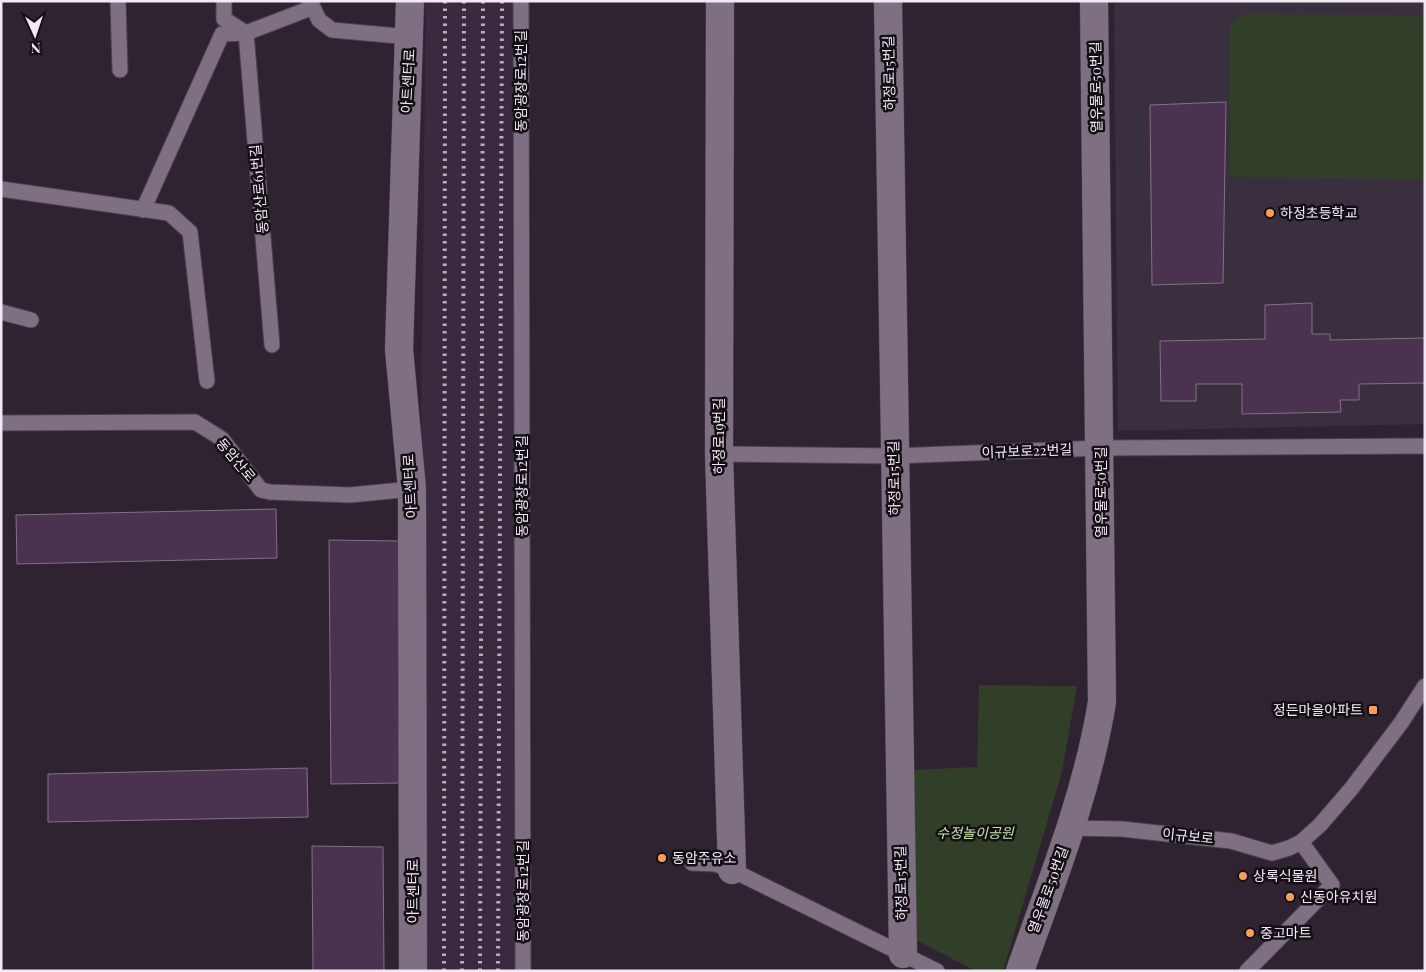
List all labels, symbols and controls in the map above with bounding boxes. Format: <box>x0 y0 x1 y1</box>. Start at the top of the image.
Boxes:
north arrow <box>10 10 60 60</box>
street label: 동암광장로12번길 <box>511 30 530 132</box>
street label: 하정로15번길 <box>878 35 899 111</box>
text: N <box>30 39 41 58</box>
street label: 열우물로50번길 <box>1085 41 1106 133</box>
street label: 아트센터로 <box>396 48 419 114</box>
street label: 동암산로61번길 <box>245 144 272 235</box>
place label: 하정초등학교 <box>1280 203 1357 222</box>
marker: 하정초등학교 <box>1264 207 1276 219</box>
street label: 하정로19번길 <box>709 398 728 474</box>
street label: 동암산로 <box>213 434 260 486</box>
street label: 동암광장로12번길 <box>512 435 531 537</box>
street label: 이규보로22번길 <box>981 439 1073 462</box>
street label: 하정로15번길 <box>883 440 904 516</box>
street label: 열우물로50번길 <box>1091 446 1110 538</box>
street label: 아트센터로 <box>398 453 421 519</box>
place label: 정든마을아파트 <box>1273 700 1363 719</box>
marker: 정든마을아파트 <box>1367 704 1379 716</box>
park label: 수정놀이공원 <box>936 823 1015 842</box>
street label: 이규보로 <box>1161 823 1215 848</box>
street label: 동암광장로12번길 <box>513 840 532 942</box>
street label: 열우물로50번길 <box>1023 844 1072 936</box>
street label: 하정로15번길 <box>890 845 911 921</box>
place label: 동암주유소 <box>672 848 737 867</box>
marker: 동암주유소 <box>656 852 668 864</box>
street label: 아트센터로 <box>403 859 422 923</box>
place label: 상록식물원 <box>1253 866 1317 885</box>
marker: 상록식물원 <box>1237 870 1249 882</box>
place label: 신동아유치원 <box>1300 887 1377 906</box>
marker: 신동아유치원 <box>1284 891 1296 903</box>
place label: 중고마트 <box>1260 923 1312 942</box>
marker: 중고마트 <box>1244 927 1256 939</box>

